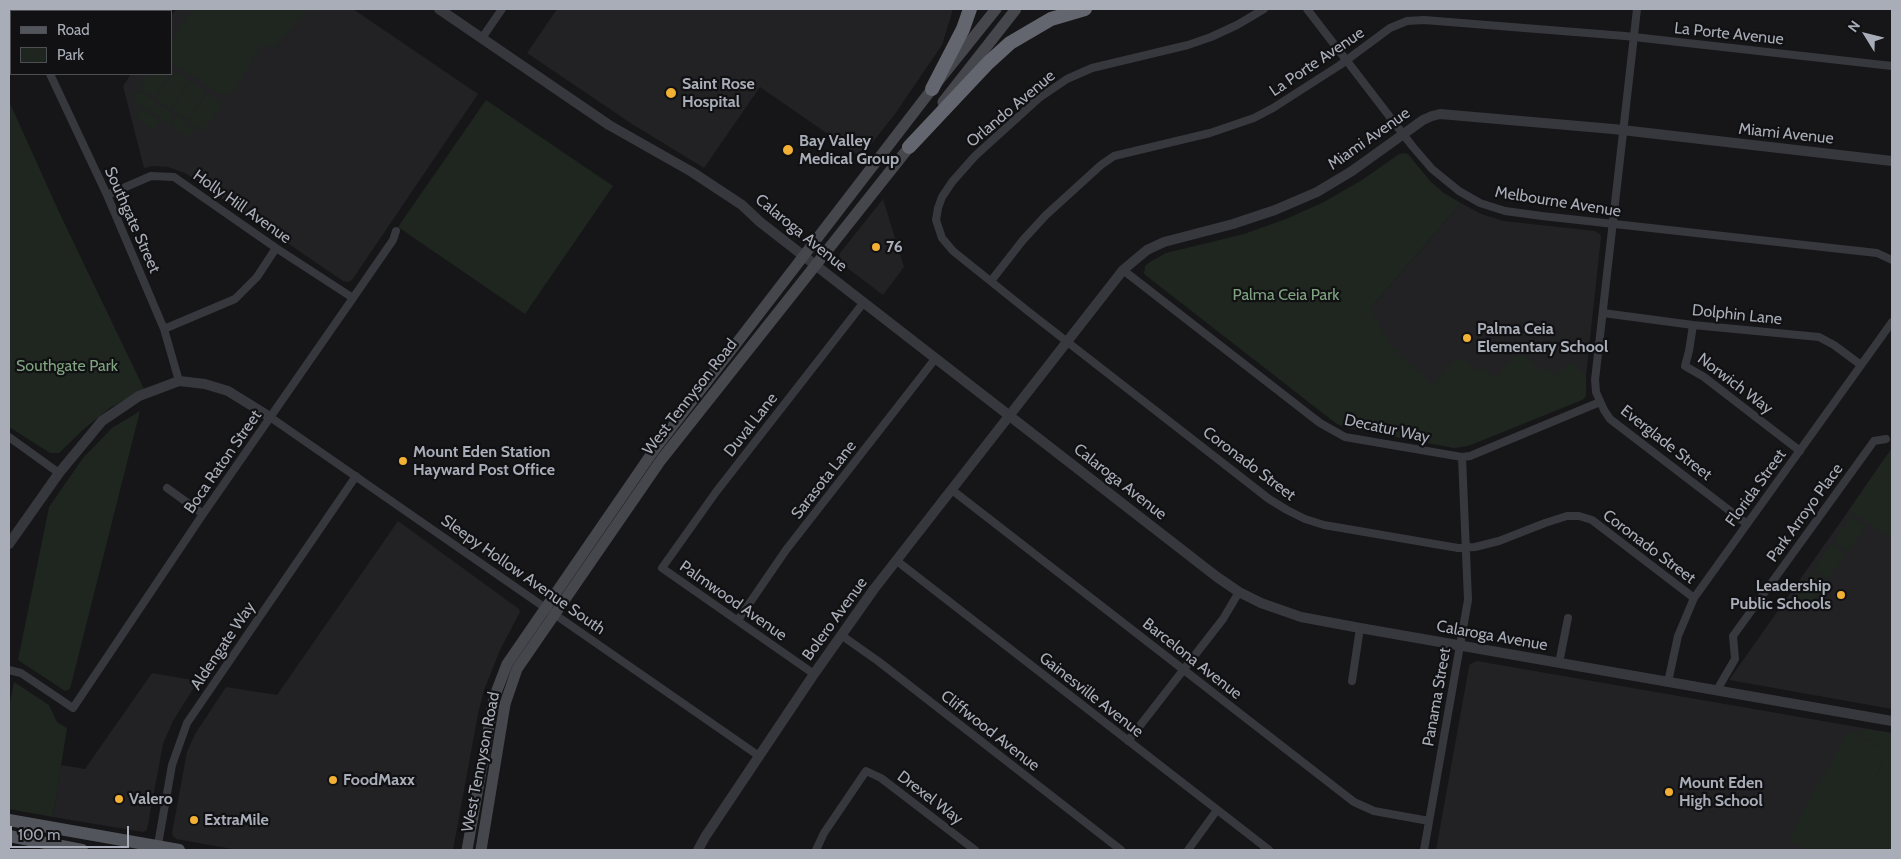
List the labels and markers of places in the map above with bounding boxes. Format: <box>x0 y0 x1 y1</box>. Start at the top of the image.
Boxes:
place label: Saint Rose Hospital <box>682 74 755 112</box>
marker: Saint Rose Hospital <box>664 86 678 100</box>
place label: Bay Valley Medical Group <box>799 131 899 169</box>
marker: Bay Valley Medical Group <box>781 143 795 157</box>
place label: 76 <box>886 237 903 257</box>
marker: 76 <box>870 241 882 253</box>
place label: Palma Ceia Elementary School <box>1477 319 1608 357</box>
marker: Palma Ceia Elementary School <box>1461 332 1473 344</box>
place label: Mount Eden Station Hayward Post Office <box>413 442 555 480</box>
marker: Mount Eden Station Hayward Post Office <box>397 455 409 467</box>
place label: Leadership Public Schools <box>1730 576 1831 614</box>
marker: Leadership Public Schools <box>1835 589 1847 601</box>
place label: FoodMaxx <box>343 770 415 790</box>
place label: Mount Eden High School <box>1679 773 1763 811</box>
marker: FoodMaxx <box>327 774 339 786</box>
marker: Mount Eden High School <box>1663 786 1675 798</box>
place label: Valero <box>129 789 173 809</box>
marker: Valero <box>113 793 125 805</box>
place label: ExtraMile <box>204 810 269 830</box>
marker: ExtraMile <box>188 814 200 826</box>

